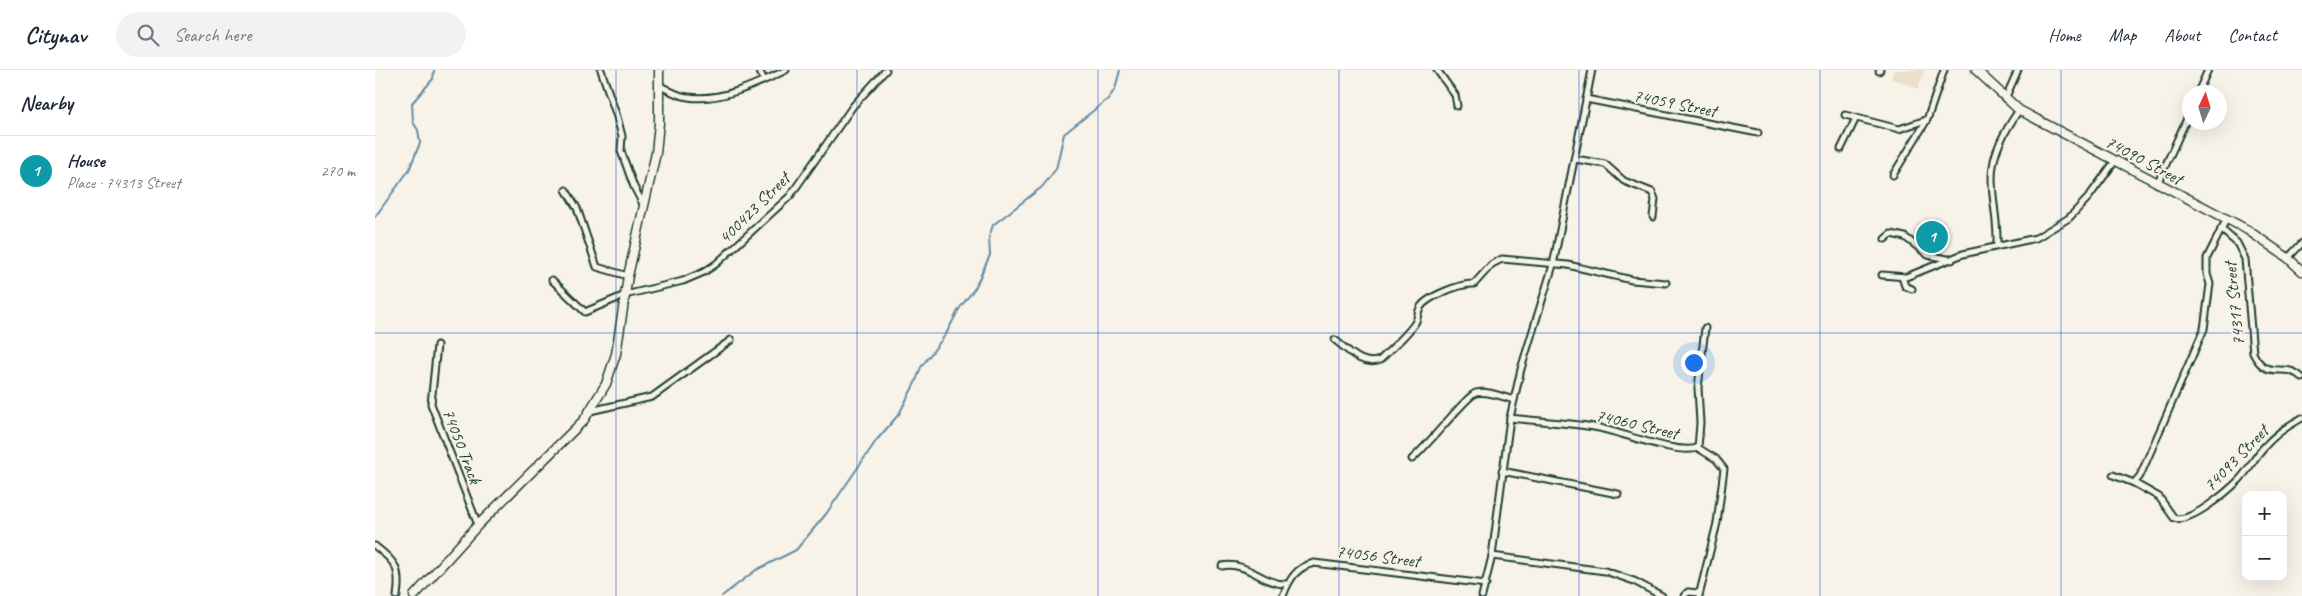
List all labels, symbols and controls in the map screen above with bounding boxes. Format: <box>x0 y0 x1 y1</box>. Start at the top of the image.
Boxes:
search box <box>116 12 466 57</box>
text: Citynav <box>25 20 86 50</box>
icon: search <box>134 21 162 49</box>
text: Search here <box>174 23 251 47</box>
text: Home <box>2048 24 2081 46</box>
text: Map <box>2109 24 2136 46</box>
text: About <box>2164 24 2200 46</box>
text: Contact <box>2228 24 2277 46</box>
street label: 74059 Street <box>1632 84 1721 122</box>
north arrow <box>2182 85 2227 130</box>
text: Nearby <box>20 90 73 116</box>
street label: 74090 Street <box>2102 131 2189 191</box>
text: House <box>67 149 105 173</box>
text: 1 <box>32 161 40 181</box>
text: 270 m <box>321 161 355 181</box>
street label: 400423 Street <box>714 165 797 248</box>
text: Place · 74313 Street <box>67 173 181 193</box>
pin: 1 <box>1916 218 1948 256</box>
street label: 74317 Street <box>2218 258 2249 347</box>
your location <box>1681 350 1707 376</box>
street label: 74060 Street <box>1594 404 1683 445</box>
street label: 74050 Track <box>438 405 487 488</box>
street label: 74093 Street <box>2199 418 2275 496</box>
map controls <box>2242 491 2287 581</box>
button: + <box>2242 491 2287 536</box>
button: − <box>2242 536 2287 581</box>
street label: 74056 Street <box>1335 540 1424 572</box>

